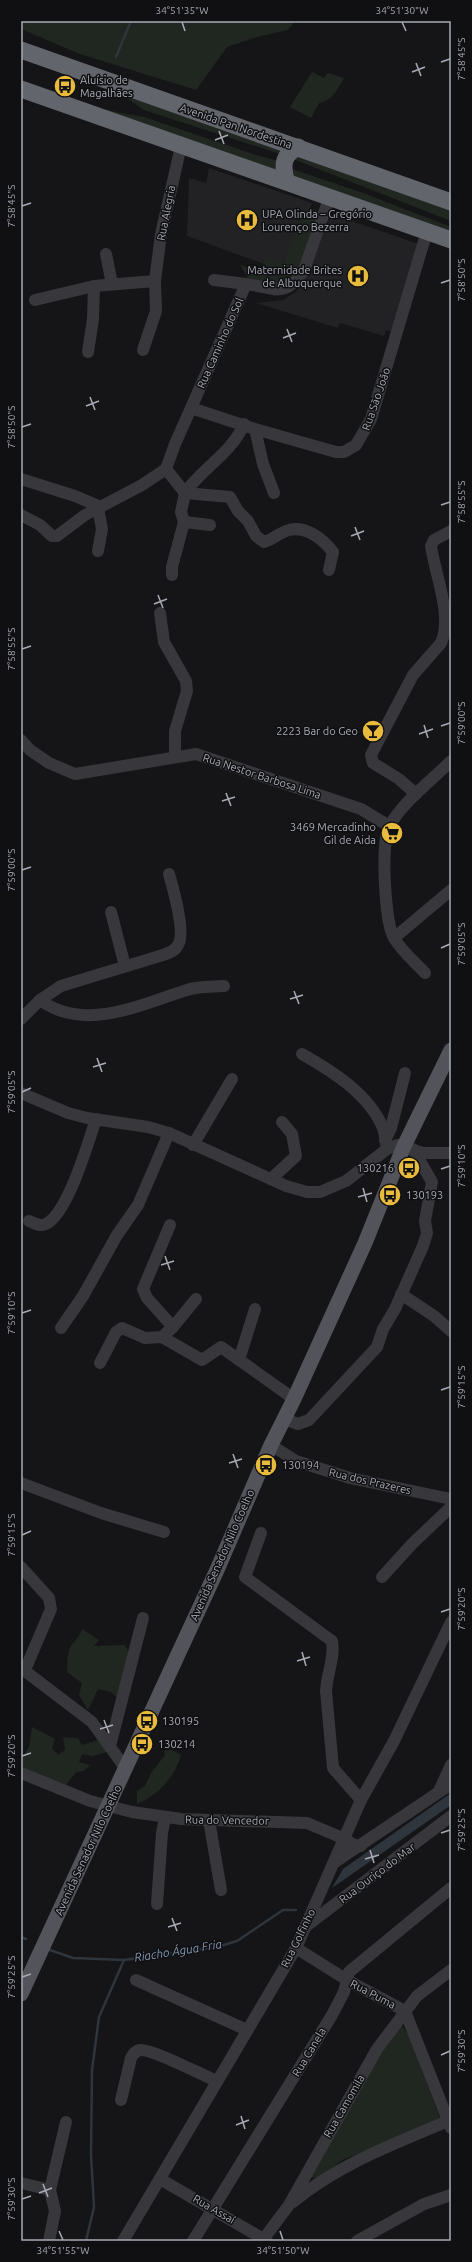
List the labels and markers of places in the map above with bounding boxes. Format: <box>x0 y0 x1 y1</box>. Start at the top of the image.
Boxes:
bus stop icon: Aluísio de Magalhães <box>52 73 78 99</box>
place label: Aluísio de Magalhães <box>80 74 133 99</box>
hospital icon: UPA Olinda – Gregório Lourenço Bezerra <box>234 207 260 233</box>
place label: UPA Olinda – Gregório Lourenço Bezerra <box>262 208 372 233</box>
hospital icon: Maternidade Brites de Albuquerque <box>345 263 371 289</box>
place label: Maternidade Brites de Albuquerque <box>247 264 342 289</box>
bar icon: 2223 Bar do Geo <box>360 718 386 744</box>
place label: 2223 Bar do Geo <box>276 725 358 737</box>
supermarket icon: 3469 Mercadinho Gil de Aida <box>379 820 405 846</box>
place label: 3469 Mercadinho Gil de Aida <box>290 821 376 846</box>
bus stop icon: 130216 <box>396 1155 422 1181</box>
place label: 130216 <box>357 1162 394 1174</box>
bus stop icon: 130193 <box>377 1182 403 1208</box>
place label: 130193 <box>406 1189 443 1201</box>
bus stop icon: 130194 <box>253 1452 279 1478</box>
place label: 130194 <box>282 1459 319 1471</box>
bus stop icon: 130195 <box>134 1708 160 1734</box>
place label: 130195 <box>162 1715 199 1727</box>
bus stop icon: 130214 <box>129 1731 155 1757</box>
place label: 130214 <box>158 1738 195 1750</box>

